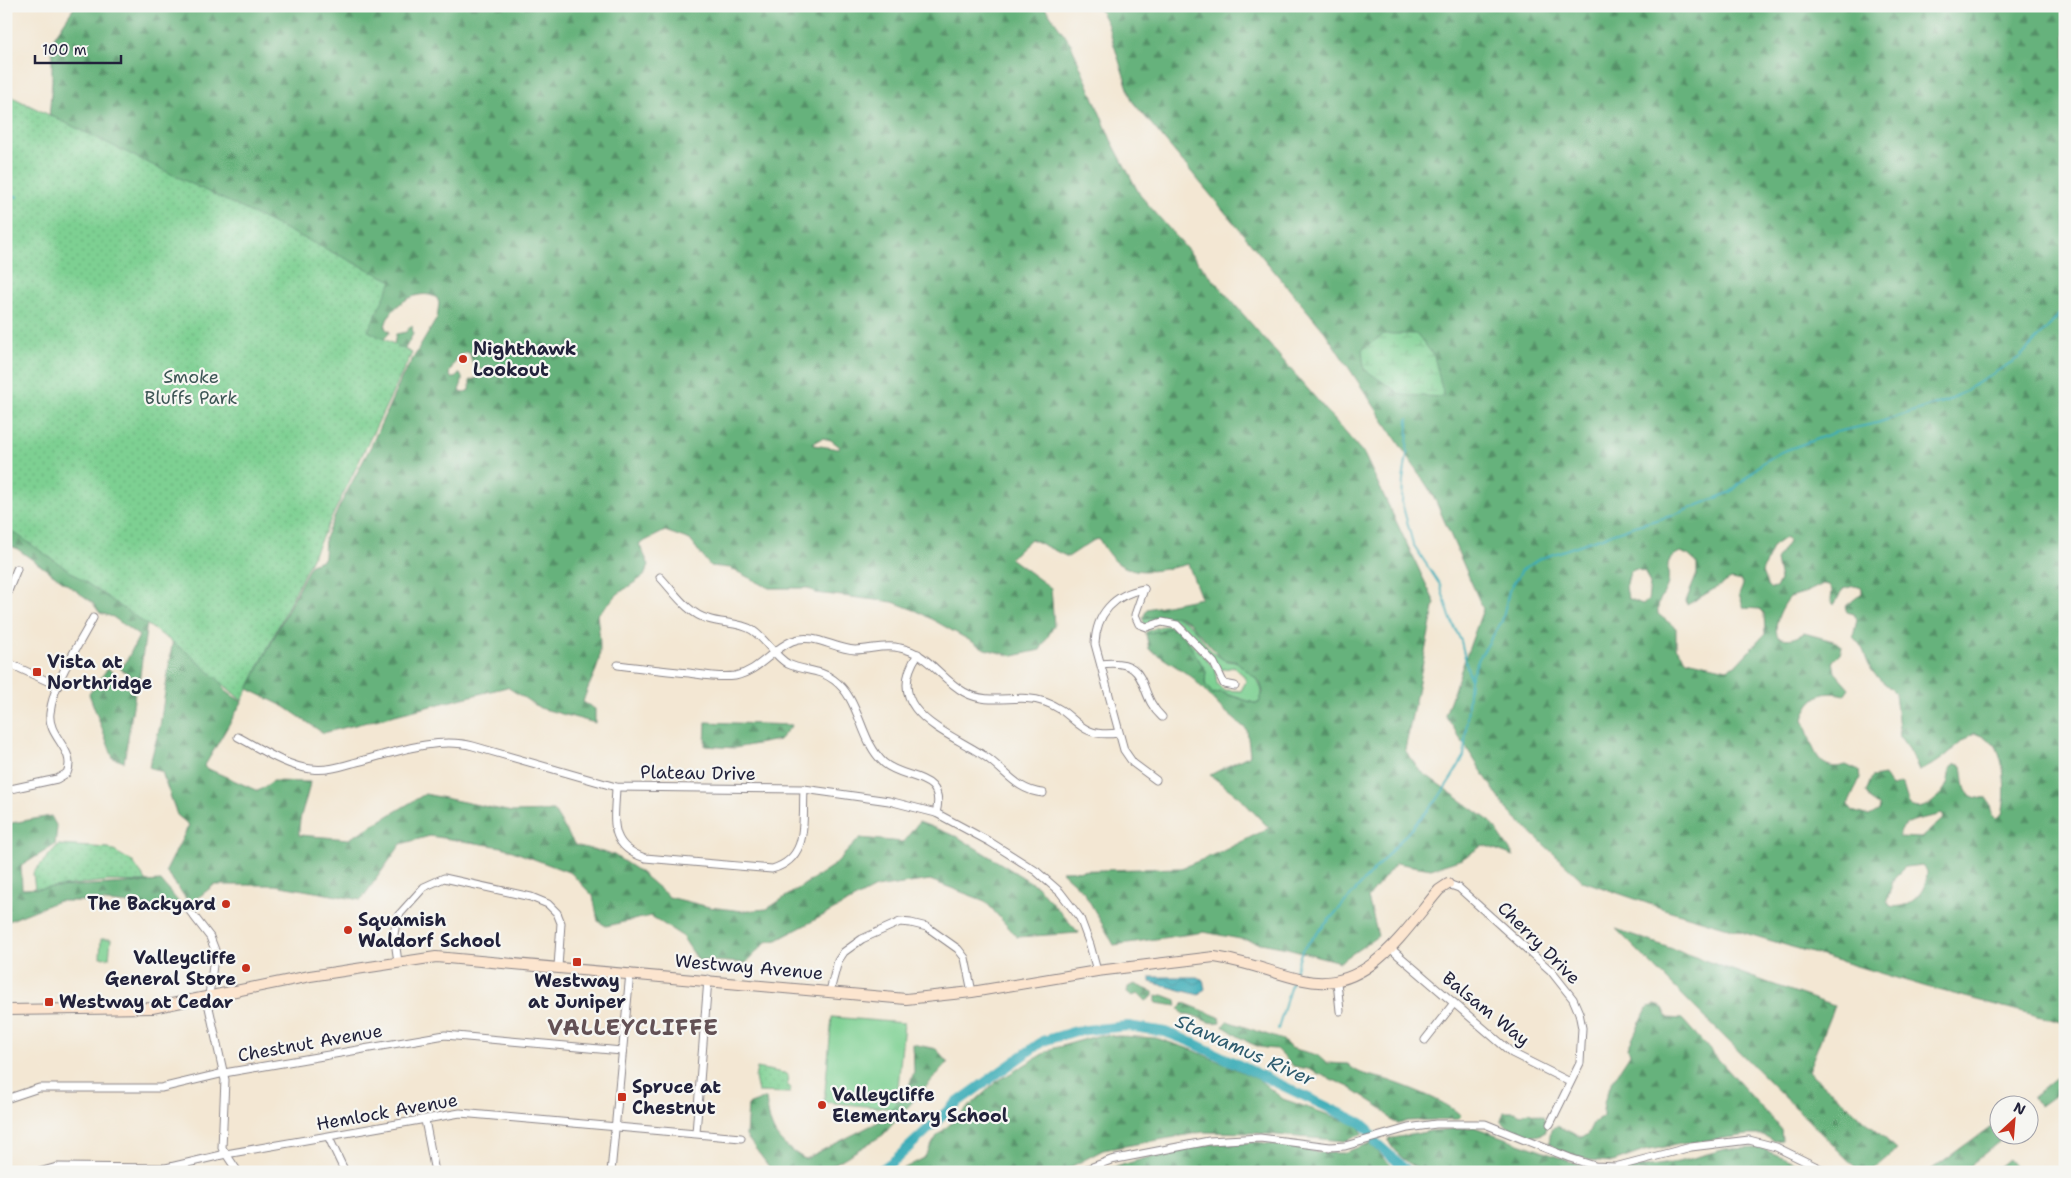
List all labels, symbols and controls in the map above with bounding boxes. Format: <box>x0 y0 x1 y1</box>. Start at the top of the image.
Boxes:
scale bar <box>35 32 121 64</box>
text: 100 m <box>42 40 87 60</box>
place label: Nighthawk Lookout <box>473 337 577 382</box>
marker: Nighthawk Lookout <box>457 353 469 365</box>
park label: Smoke Bluffs Park <box>144 365 238 410</box>
place label: Vista at Northridge <box>47 650 152 695</box>
marker: Vista at Northridge <box>31 666 43 678</box>
street label: Plateau Drive <box>640 760 756 786</box>
place label: The Backyard <box>87 892 216 916</box>
street label: Cherry Drive <box>1492 896 1586 990</box>
marker: The Backyard <box>220 898 232 910</box>
place label: Squamish Waldorf School <box>358 908 501 953</box>
marker: Squamish Waldorf School <box>342 924 354 936</box>
place label: Valleycliffe General Store <box>105 946 236 991</box>
street label: Westway Avenue <box>674 949 824 985</box>
marker: Westway at Juniper <box>571 956 583 968</box>
marker: Valleycliffe General Store <box>240 962 252 974</box>
street label: Balsam Way <box>1437 966 1535 1052</box>
place label: Westway at Juniper <box>528 969 626 1014</box>
place label: Westway at Cedar <box>59 990 234 1014</box>
marker: Westway at Cedar <box>43 996 55 1008</box>
water label: Stawamus River <box>1171 1008 1319 1092</box>
district label: VALLEYCLIFFE <box>547 1013 719 1042</box>
street label: Chestnut Avenue <box>236 1018 384 1068</box>
place label: Spruce at Chestnut <box>632 1075 721 1120</box>
place label: Valleycliffe Elementary School <box>832 1083 1008 1128</box>
street label: Hemlock Avenue <box>314 1088 460 1136</box>
marker: Spruce at Chestnut <box>616 1091 628 1103</box>
north arrow <box>1988 1096 2038 1146</box>
text: N <box>2011 1098 2029 1119</box>
marker: Valleycliffe Elementary School <box>816 1099 828 1111</box>

